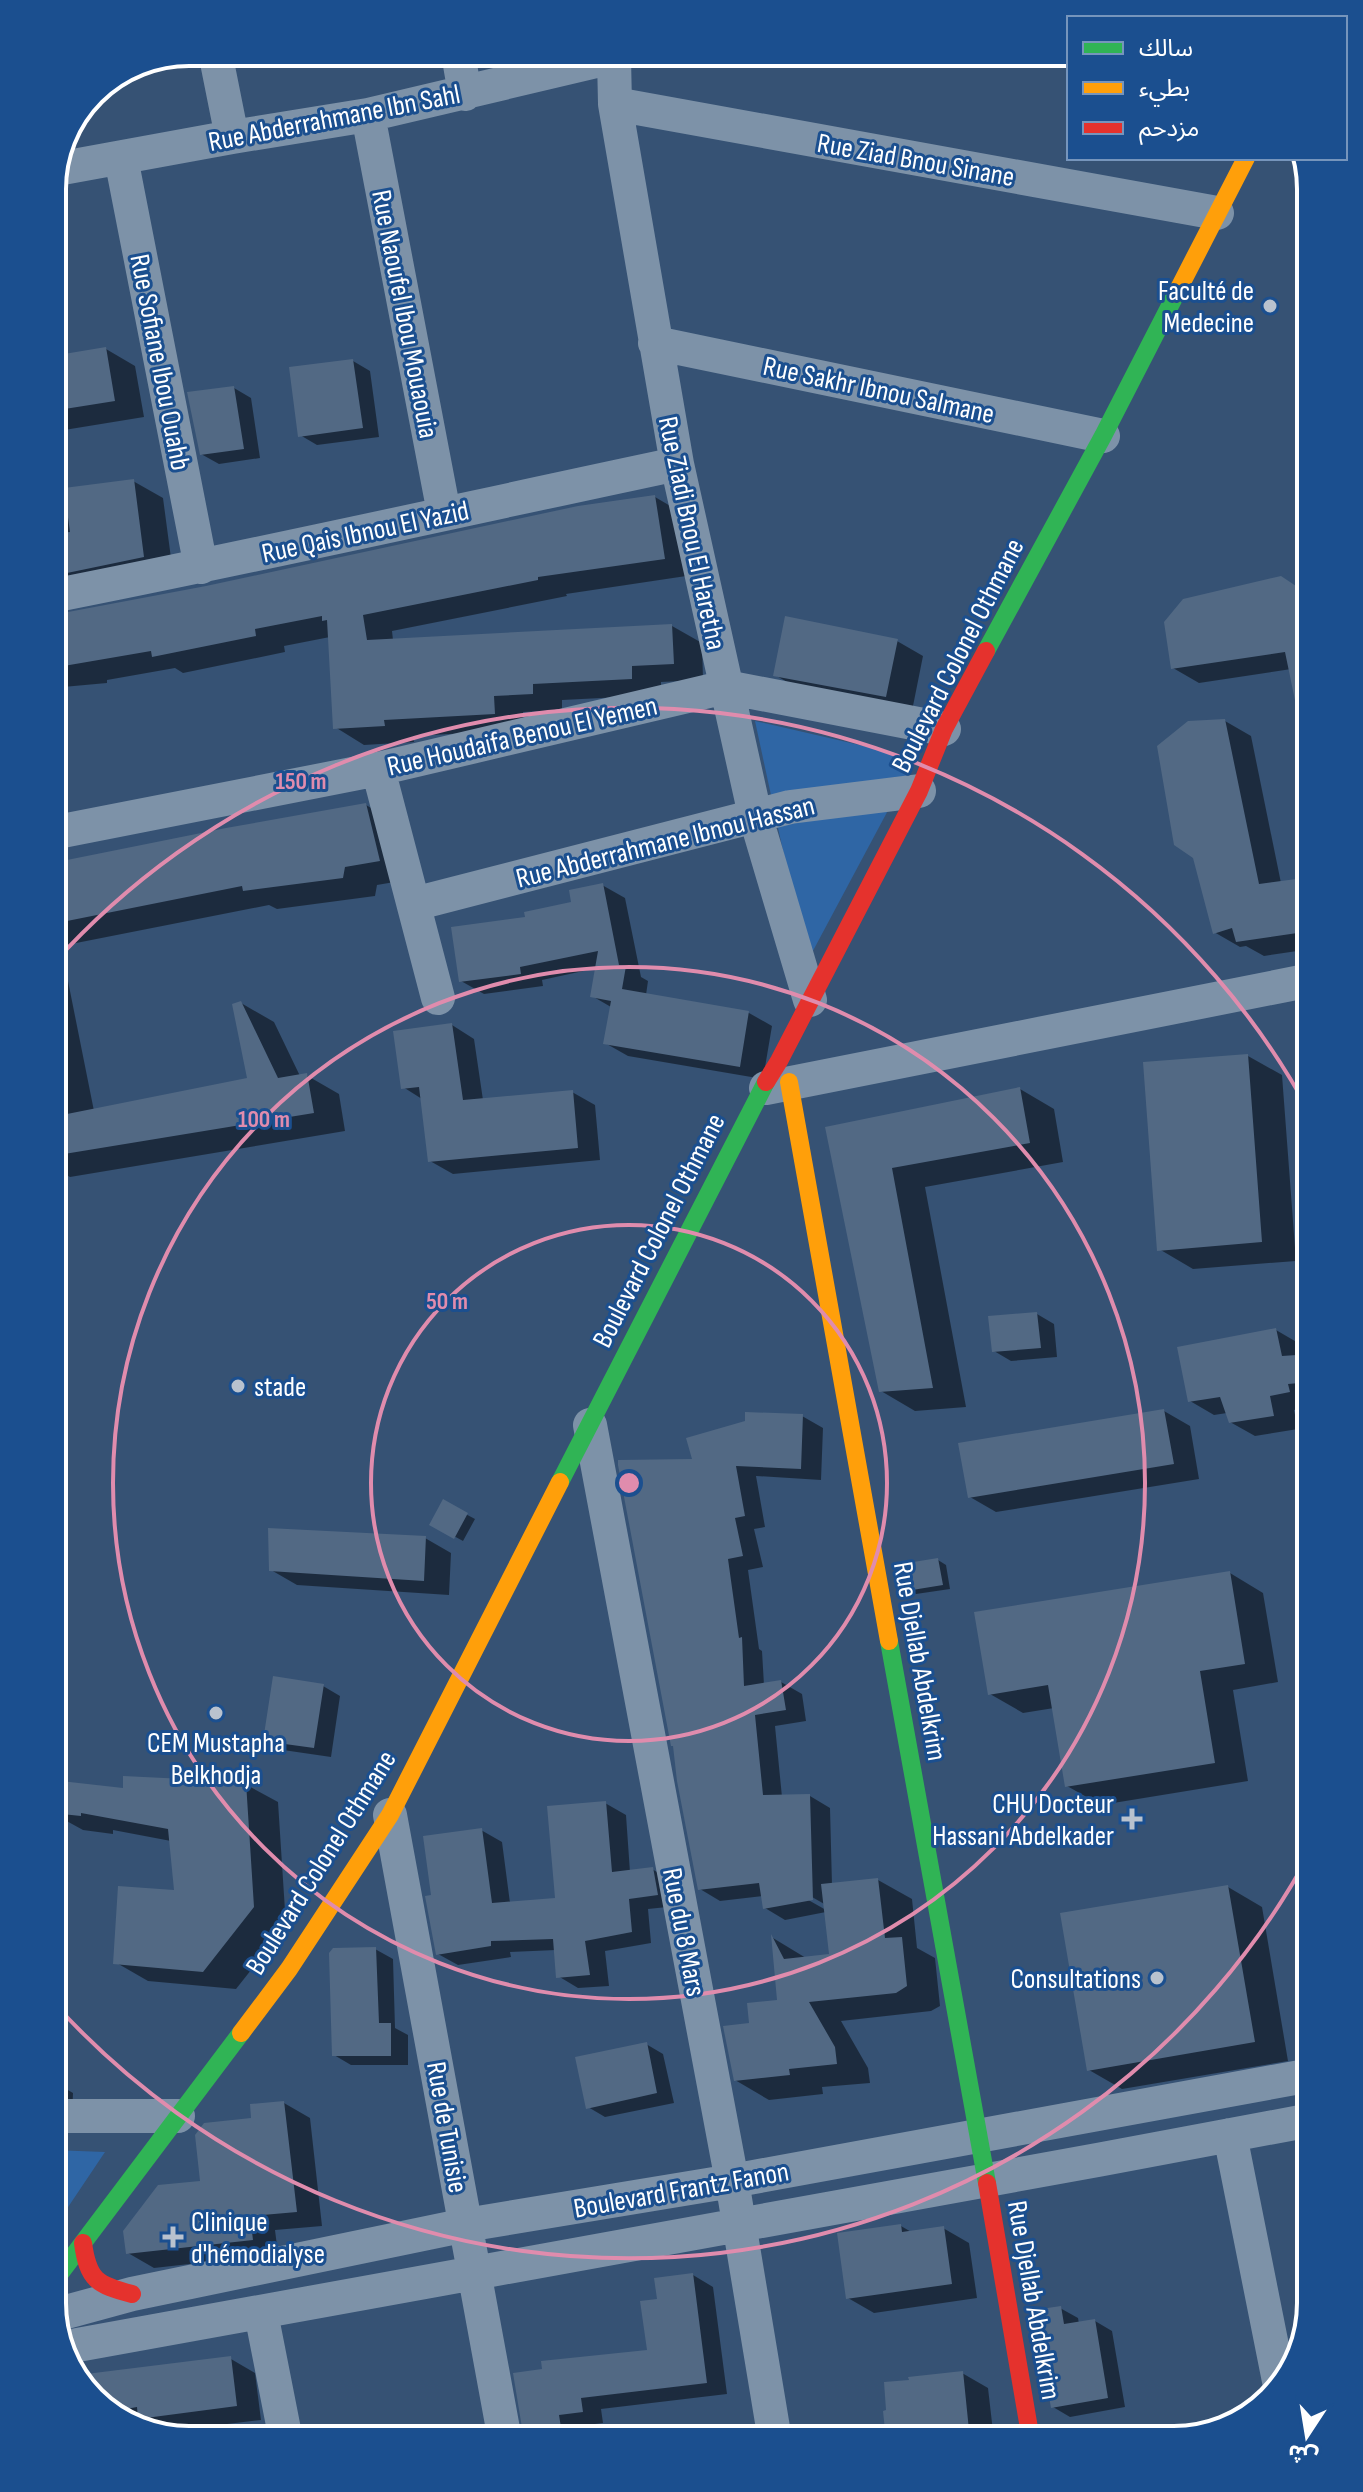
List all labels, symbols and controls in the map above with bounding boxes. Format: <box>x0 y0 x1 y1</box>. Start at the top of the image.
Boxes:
legend <box>1067 16 1347 160</box>
text: سالك <box>1139 34 1193 63</box>
text: بطيء <box>1139 74 1190 107</box>
street label: Rue Abderrahmane Ibn Sahl <box>206 78 463 159</box>
text: مزدحم <box>1139 114 1199 145</box>
street label: Rue Ziad Bnou Sinane <box>815 127 1017 194</box>
street label: Rue Naoufel Ibou Mouaouia <box>364 187 445 441</box>
street label: Rue Sofiane Ibou Ouahb <box>122 251 197 473</box>
place label: Faculté de Medecine <box>1158 275 1254 340</box>
marker: Faculté de Medecine <box>1261 297 1279 315</box>
street label: Rue Sakhr Ibnou Salmane <box>760 350 997 431</box>
street label: Rue Ziadi Bnou El Haretha <box>651 414 732 653</box>
street label: Rue Qais Ibnou El Yazid <box>259 494 472 571</box>
street label: Boulevard Colonel Othmane <box>885 533 1032 778</box>
street label: Rue Houdaifa Benou El Yemen <box>384 689 661 784</box>
text: 150 m <box>275 767 327 796</box>
street label: Rue Abderrahmane Ibnou Hassan <box>513 789 818 896</box>
text: 100 m <box>238 1105 290 1134</box>
street label: Boulevard Colonel Othmane <box>586 1108 733 1353</box>
text: 50 m <box>426 1287 468 1316</box>
place label: stade <box>254 1371 306 1404</box>
marker: stade <box>229 1377 247 1395</box>
centre of rings <box>615 1469 643 1497</box>
street label: Rue Djellab Abdelkrim <box>886 1559 953 1763</box>
marker: CEM Mustapha Belkhodja <box>207 1704 225 1722</box>
place label: CEM Mustapha Belkhodja <box>147 1727 285 1792</box>
street label: Boulevard Colonel Othmane <box>239 1745 404 1981</box>
place label: CHU Docteur Hassani Abdelkader <box>932 1788 1114 1853</box>
marker: CHU Docteur Hassani Abdelkader <box>1121 1808 1143 1830</box>
street label: Rue du 8 Mars <box>655 1865 712 1999</box>
place label: Consultations <box>1011 1963 1141 1996</box>
marker: Consultations <box>1148 1969 1166 1987</box>
street label: Rue de Tunisie <box>419 2059 474 2195</box>
street label: Boulevard Frantz Fanon <box>571 2155 791 2226</box>
street label: Rue Djellab Abdelkrim <box>1000 2198 1067 2402</box>
place label: Clinique d'hémodialyse <box>191 2206 325 2271</box>
marker: Clinique d'hémodialyse <box>162 2226 184 2248</box>
north arrow <box>1267 2396 1347 2476</box>
text: ش <box>1286 2438 1321 2470</box>

